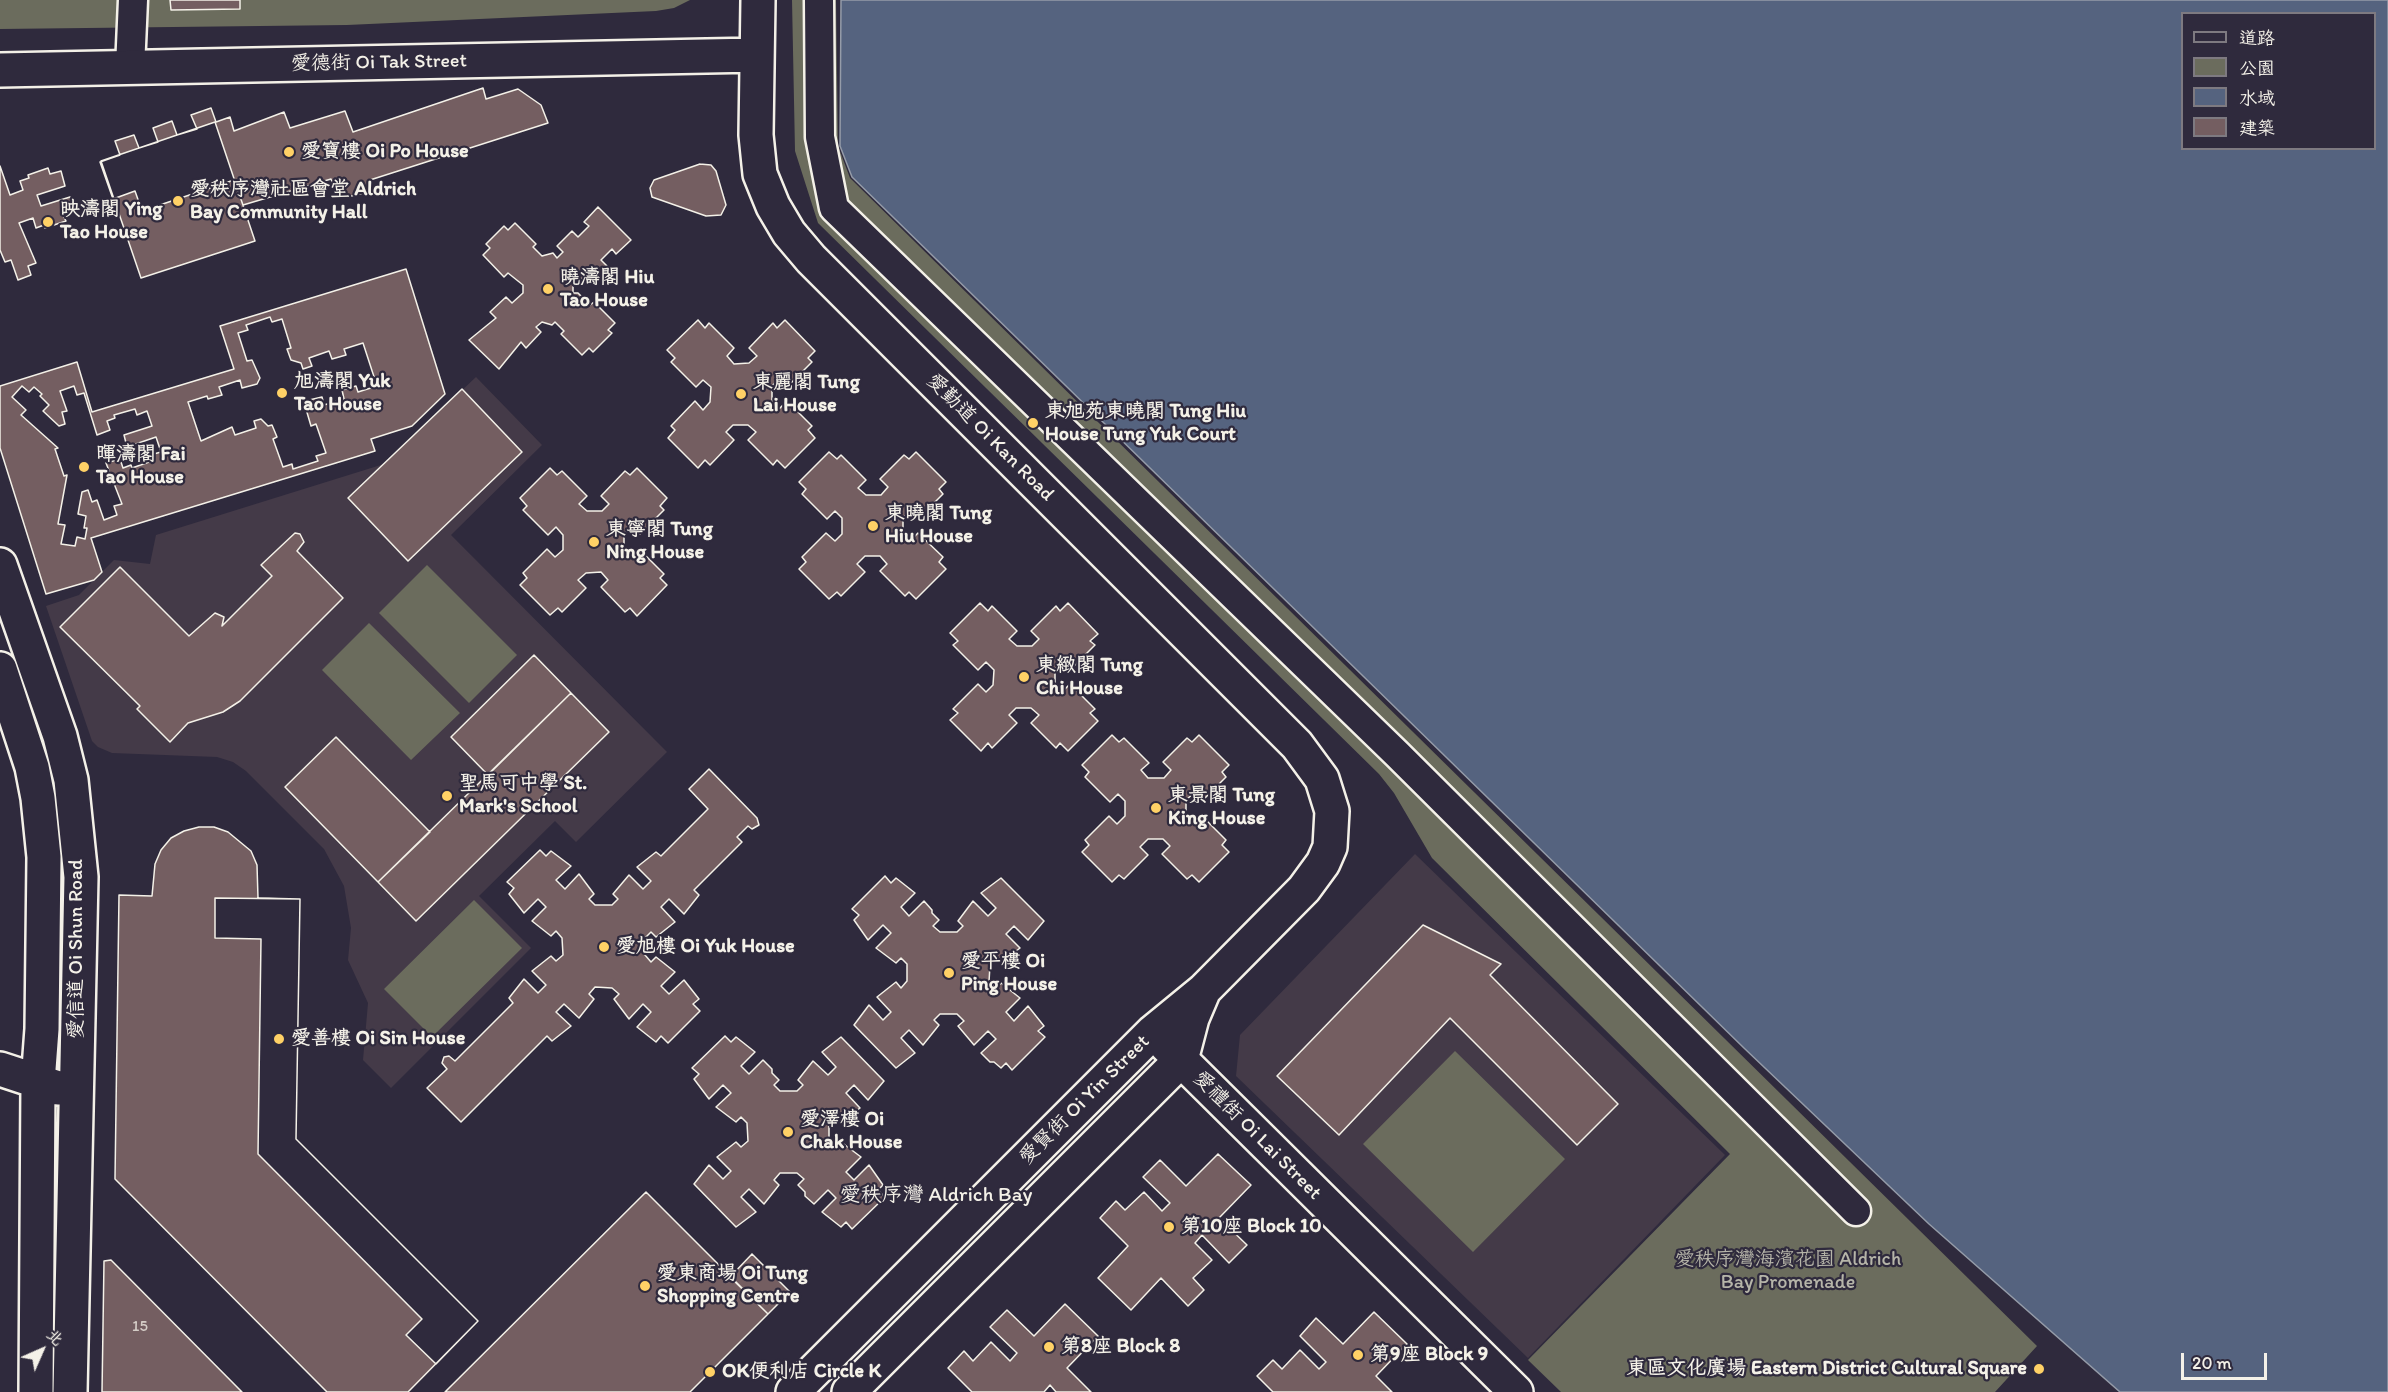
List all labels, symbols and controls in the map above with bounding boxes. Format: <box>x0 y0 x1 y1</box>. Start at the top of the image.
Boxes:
legend <box>2181 12 2376 150</box>
text: 道路 <box>2239 27 2275 49</box>
street label: 愛德街 Oi Tak Street <box>291 49 467 77</box>
text: 公園 <box>2239 57 2275 79</box>
text: 水域 <box>2239 87 2275 109</box>
text: 建築 <box>2239 117 2275 139</box>
place label: 愛寶樓 Oi Po House <box>301 140 469 164</box>
marker: 愛寶樓 Oi Po House <box>282 145 296 159</box>
place label: 愛秩序灣社區會堂 Aldrich Bay Community Hall <box>190 178 416 225</box>
marker: 愛秩序灣社區會堂 Aldrich Bay Community Hall <box>171 194 185 208</box>
place label: 映濤閣 Ying Tao House <box>60 198 162 245</box>
marker: 映濤閣 Ying Tao House <box>41 215 55 229</box>
place label: 曉濤閣 Hiu Tao House <box>560 266 654 313</box>
marker: 曉濤閣 Hiu Tao House <box>541 282 555 296</box>
street label: 愛勤道 Oi Kan Road <box>921 369 1059 507</box>
place label: 旭濤閣 Yuk Tao House <box>294 370 391 417</box>
place label: 東麗閣 Tung Lai House <box>753 371 860 418</box>
marker: 旭濤閣 Yuk Tao House <box>275 386 289 400</box>
marker: 東麗閣 Tung Lai House <box>734 387 748 401</box>
place label: 東旭苑東曉閣 Tung Hiu House Tung Yuk Court <box>1045 400 1246 447</box>
marker: 東旭苑東曉閣 Tung Hiu House Tung Yuk Court <box>1026 416 1040 430</box>
place label: 暉濤閣 Fai Tao House <box>96 443 186 490</box>
marker: 暉濤閣 Fai Tao House <box>77 460 91 474</box>
place label: 東曉閣 Tung Hiu House <box>885 502 992 549</box>
place label: 東寧閣 Tung Ning House <box>606 518 713 565</box>
marker: 東曉閣 Tung Hiu House <box>866 519 880 533</box>
marker: 東寧閣 Tung Ning House <box>587 535 601 549</box>
place label: 東緻閣 Tung Chi House <box>1036 654 1143 701</box>
marker: 東緻閣 Tung Chi House <box>1017 670 1031 684</box>
place label: 聖馬可中學 St. Mark's School <box>459 772 587 819</box>
place label: 東景閣 Tung King House <box>1168 784 1275 831</box>
marker: 聖馬可中學 St. Mark's School <box>440 789 454 803</box>
marker: 東景閣 Tung King House <box>1149 801 1163 815</box>
street label: 愛信道 Oi Shun Road <box>65 859 89 1039</box>
place label: 愛旭樓 Oi Yuk House <box>616 935 795 959</box>
marker: 愛旭樓 Oi Yuk House <box>597 940 611 954</box>
place label: 愛平樓 Oi Ping House <box>961 950 1057 997</box>
marker: 愛平樓 Oi Ping House <box>942 966 956 980</box>
place label: 愛善樓 Oi Sin House <box>291 1027 465 1051</box>
street label: 愛賢街 Oi Yin Street <box>1015 1030 1155 1170</box>
marker: 愛善樓 Oi Sin House <box>272 1032 286 1046</box>
street label: 愛禮街 Oi Lai Street <box>1188 1067 1326 1205</box>
place label: 愛澤樓 Oi Chak House <box>800 1108 902 1155</box>
marker: 愛澤樓 Oi Chak House <box>781 1125 795 1139</box>
district label: 愛秩序灣 Aldrich Bay <box>840 1183 1032 1209</box>
place label: 第10座 Block 10 <box>1181 1215 1321 1239</box>
marker: 第10座 Block 10 <box>1162 1220 1176 1234</box>
park label: 愛秩序灣海濱花園 Aldrich Bay Promenade <box>1675 1248 1901 1295</box>
place label: 愛東商場 Oi Tung Shopping Centre <box>657 1262 808 1309</box>
marker: 愛東商場 Oi Tung Shopping Centre <box>638 1279 652 1293</box>
house number: 15 <box>132 1317 148 1337</box>
north arrow <box>12 1320 72 1380</box>
text: 北 <box>43 1325 67 1349</box>
place label: 第8座 Block 8 <box>1061 1335 1180 1359</box>
marker: 第8座 Block 8 <box>1042 1340 1056 1354</box>
scale bar <box>2184 1341 2270 1379</box>
place label: 第9座 Block 9 <box>1370 1343 1488 1367</box>
marker: 第9座 Block 9 <box>1351 1348 1365 1362</box>
text: 20 m <box>2192 1352 2232 1374</box>
place label: 東區文化廣場 Eastern District Cultural Square <box>1626 1357 2027 1381</box>
place label: OK便利店 Circle K <box>722 1360 881 1384</box>
marker: 東區文化廣場 Eastern District Cultural Square <box>2032 1362 2046 1376</box>
marker: OK便利店 Circle K <box>703 1365 717 1379</box>

